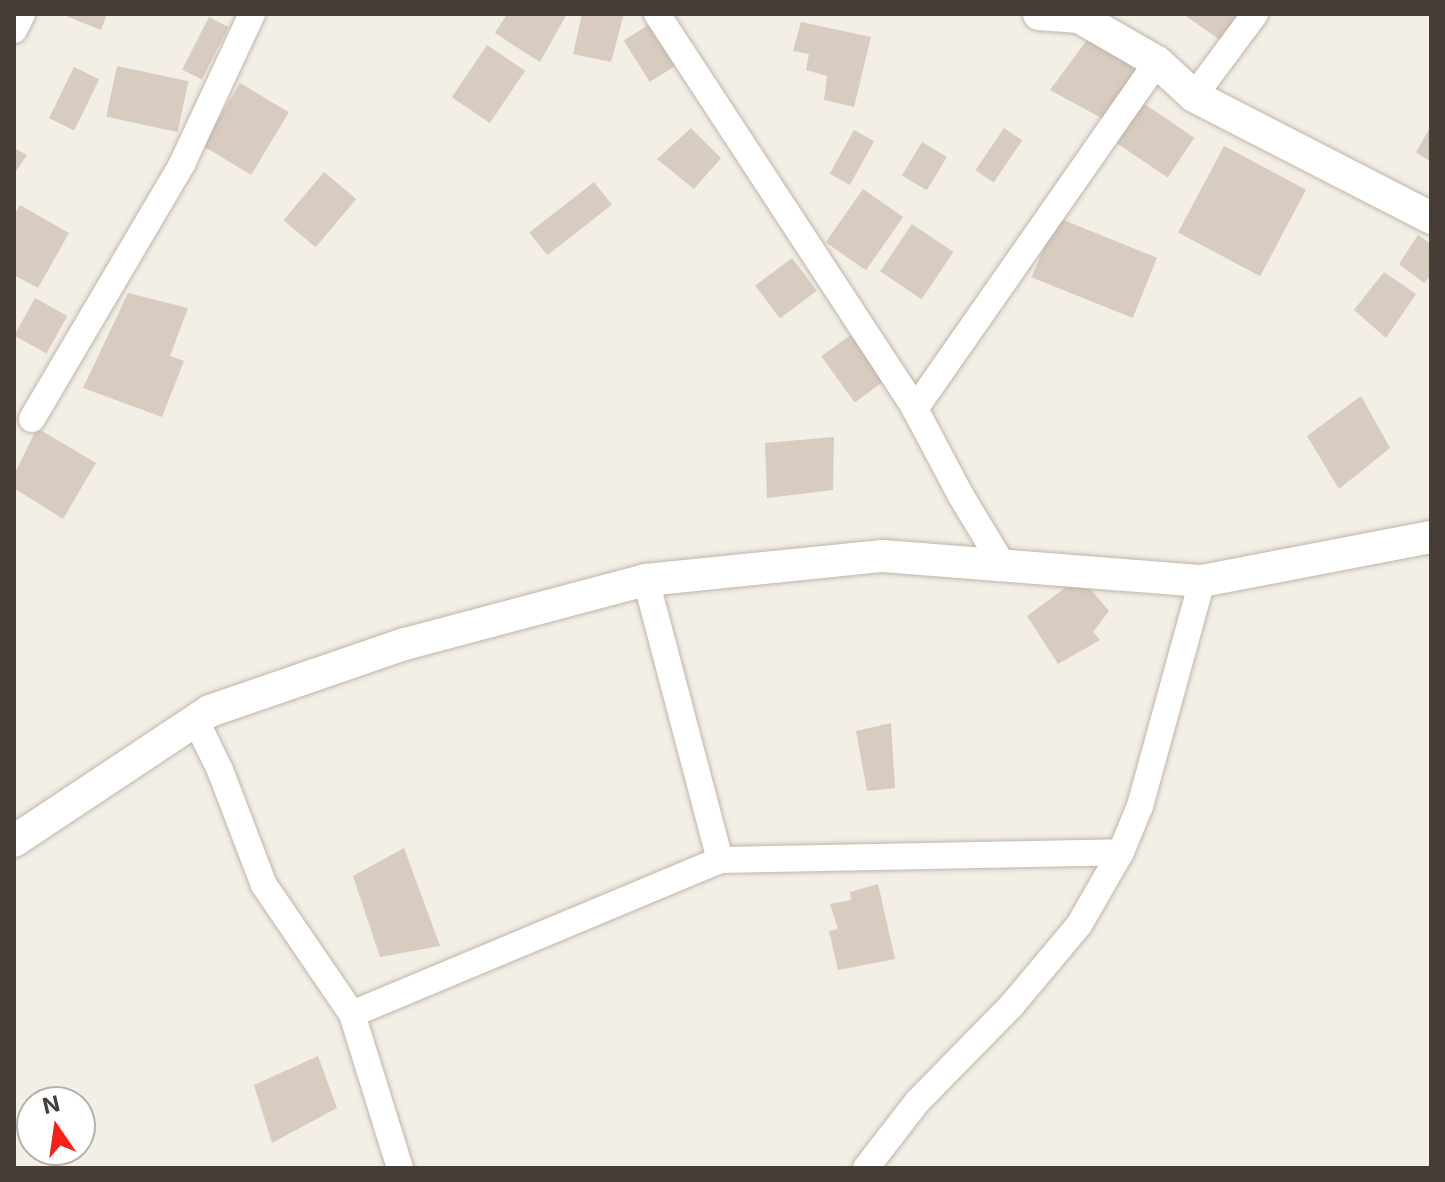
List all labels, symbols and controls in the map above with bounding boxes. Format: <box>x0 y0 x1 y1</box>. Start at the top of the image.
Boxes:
north arrow <box>16 1086 96 1166</box>
text: N <box>40 1090 62 1119</box>

